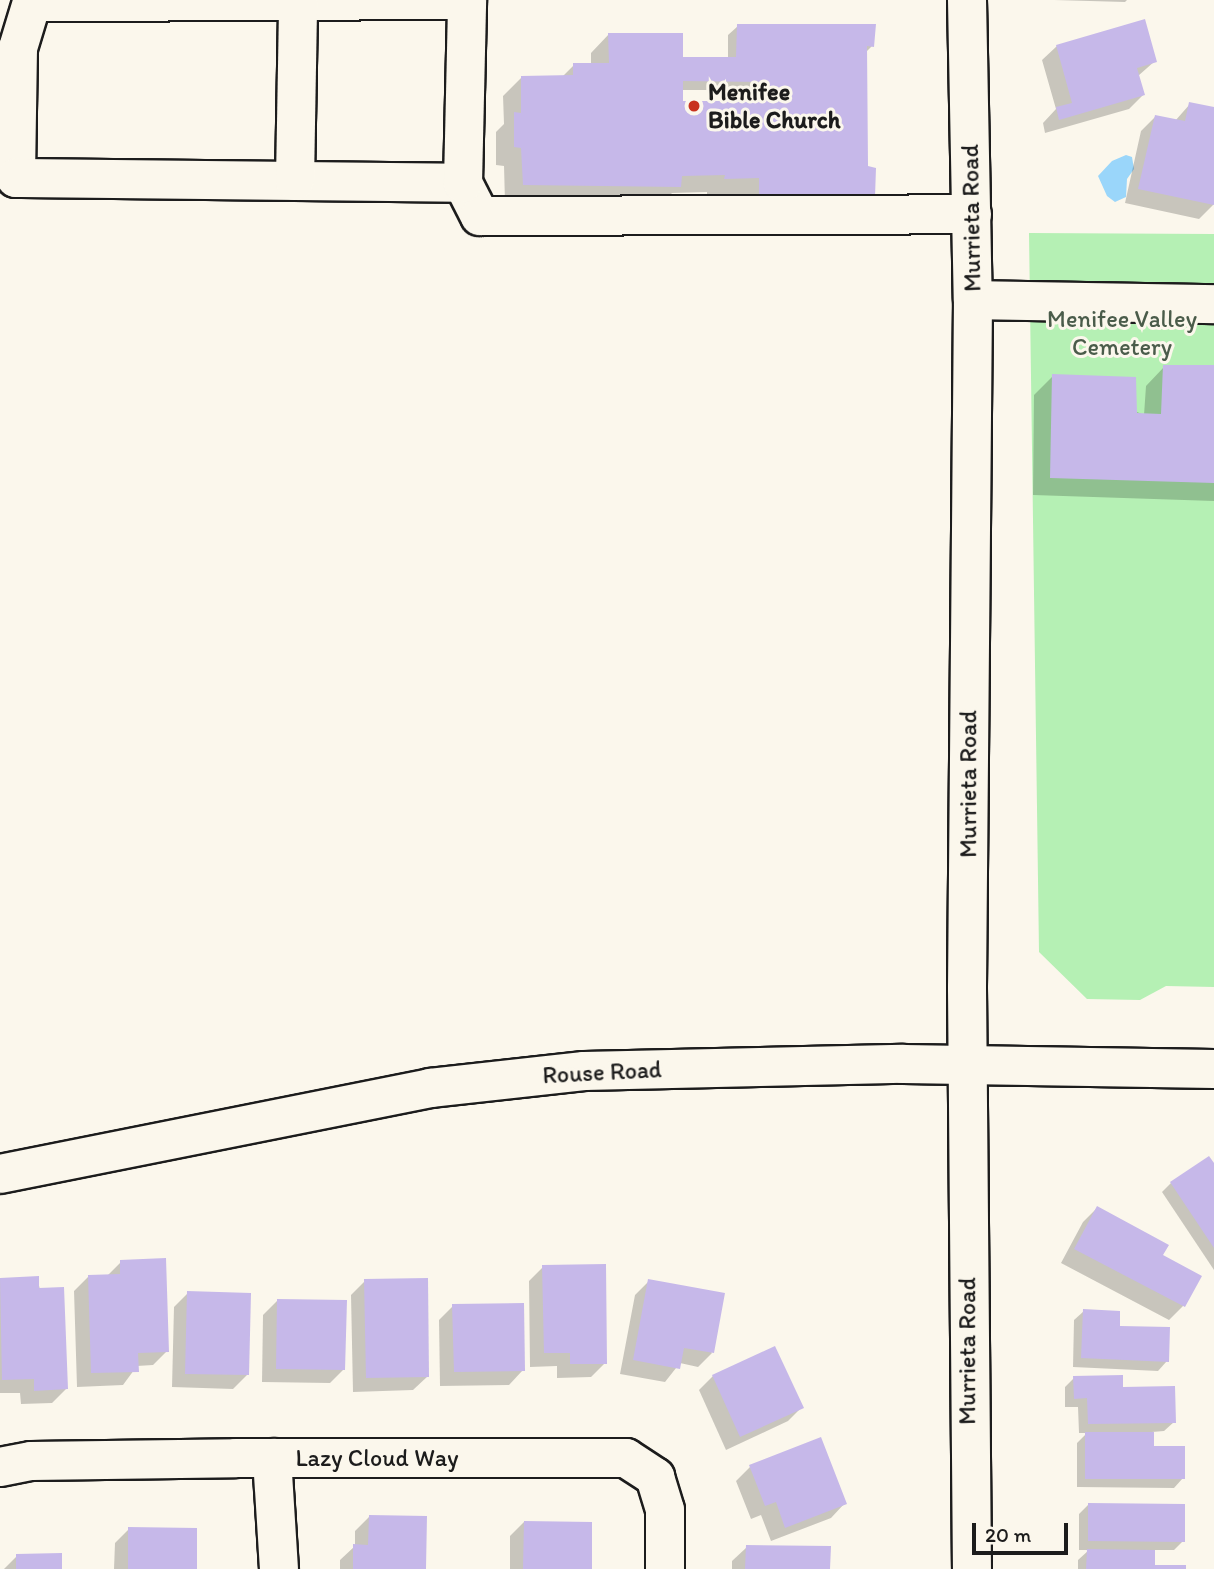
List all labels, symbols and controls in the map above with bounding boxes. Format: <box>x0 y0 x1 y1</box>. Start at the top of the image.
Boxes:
place label: Menifee Bible Church <box>708 78 841 134</box>
marker: Menifee Bible Church <box>686 98 702 114</box>
street label: Murrieta Road <box>955 144 987 292</box>
park label: Menifee Valley Cemetery <box>1047 305 1197 361</box>
street label: Murrieta Road <box>954 710 982 858</box>
street label: Rouse Road <box>542 1055 662 1089</box>
street label: Murrieta Road <box>953 1277 981 1425</box>
street label: Lazy Cloud Way <box>296 1444 458 1472</box>
scale bar <box>976 1510 1072 1554</box>
text: 20 m <box>985 1522 1031 1547</box>

